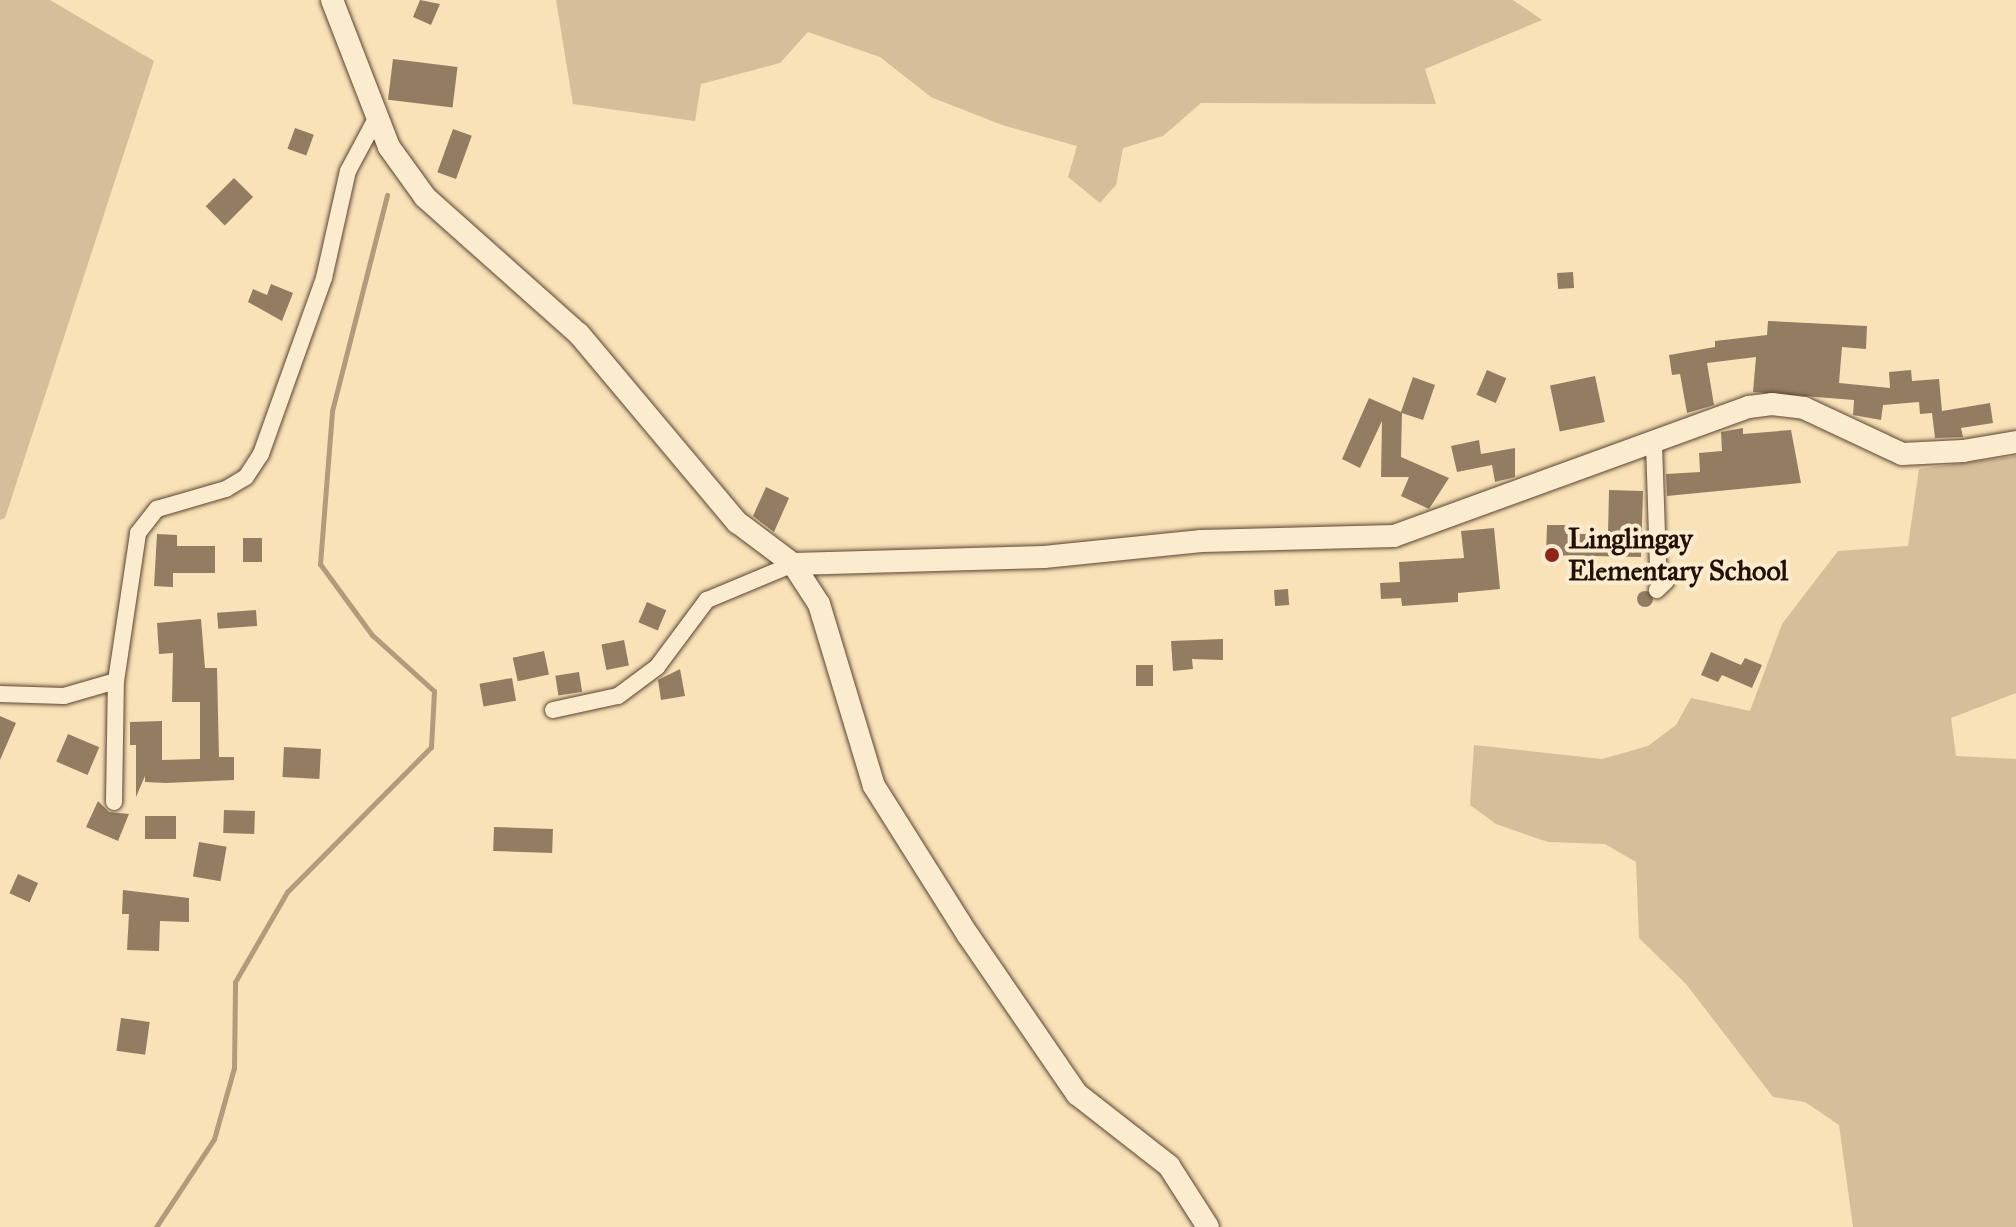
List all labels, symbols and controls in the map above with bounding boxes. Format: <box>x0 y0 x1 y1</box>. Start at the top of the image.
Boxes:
place label: Linglingay Elementary School <box>1568 522 1788 588</box>
marker: Linglingay Elementary School <box>1543 546 1561 564</box>

